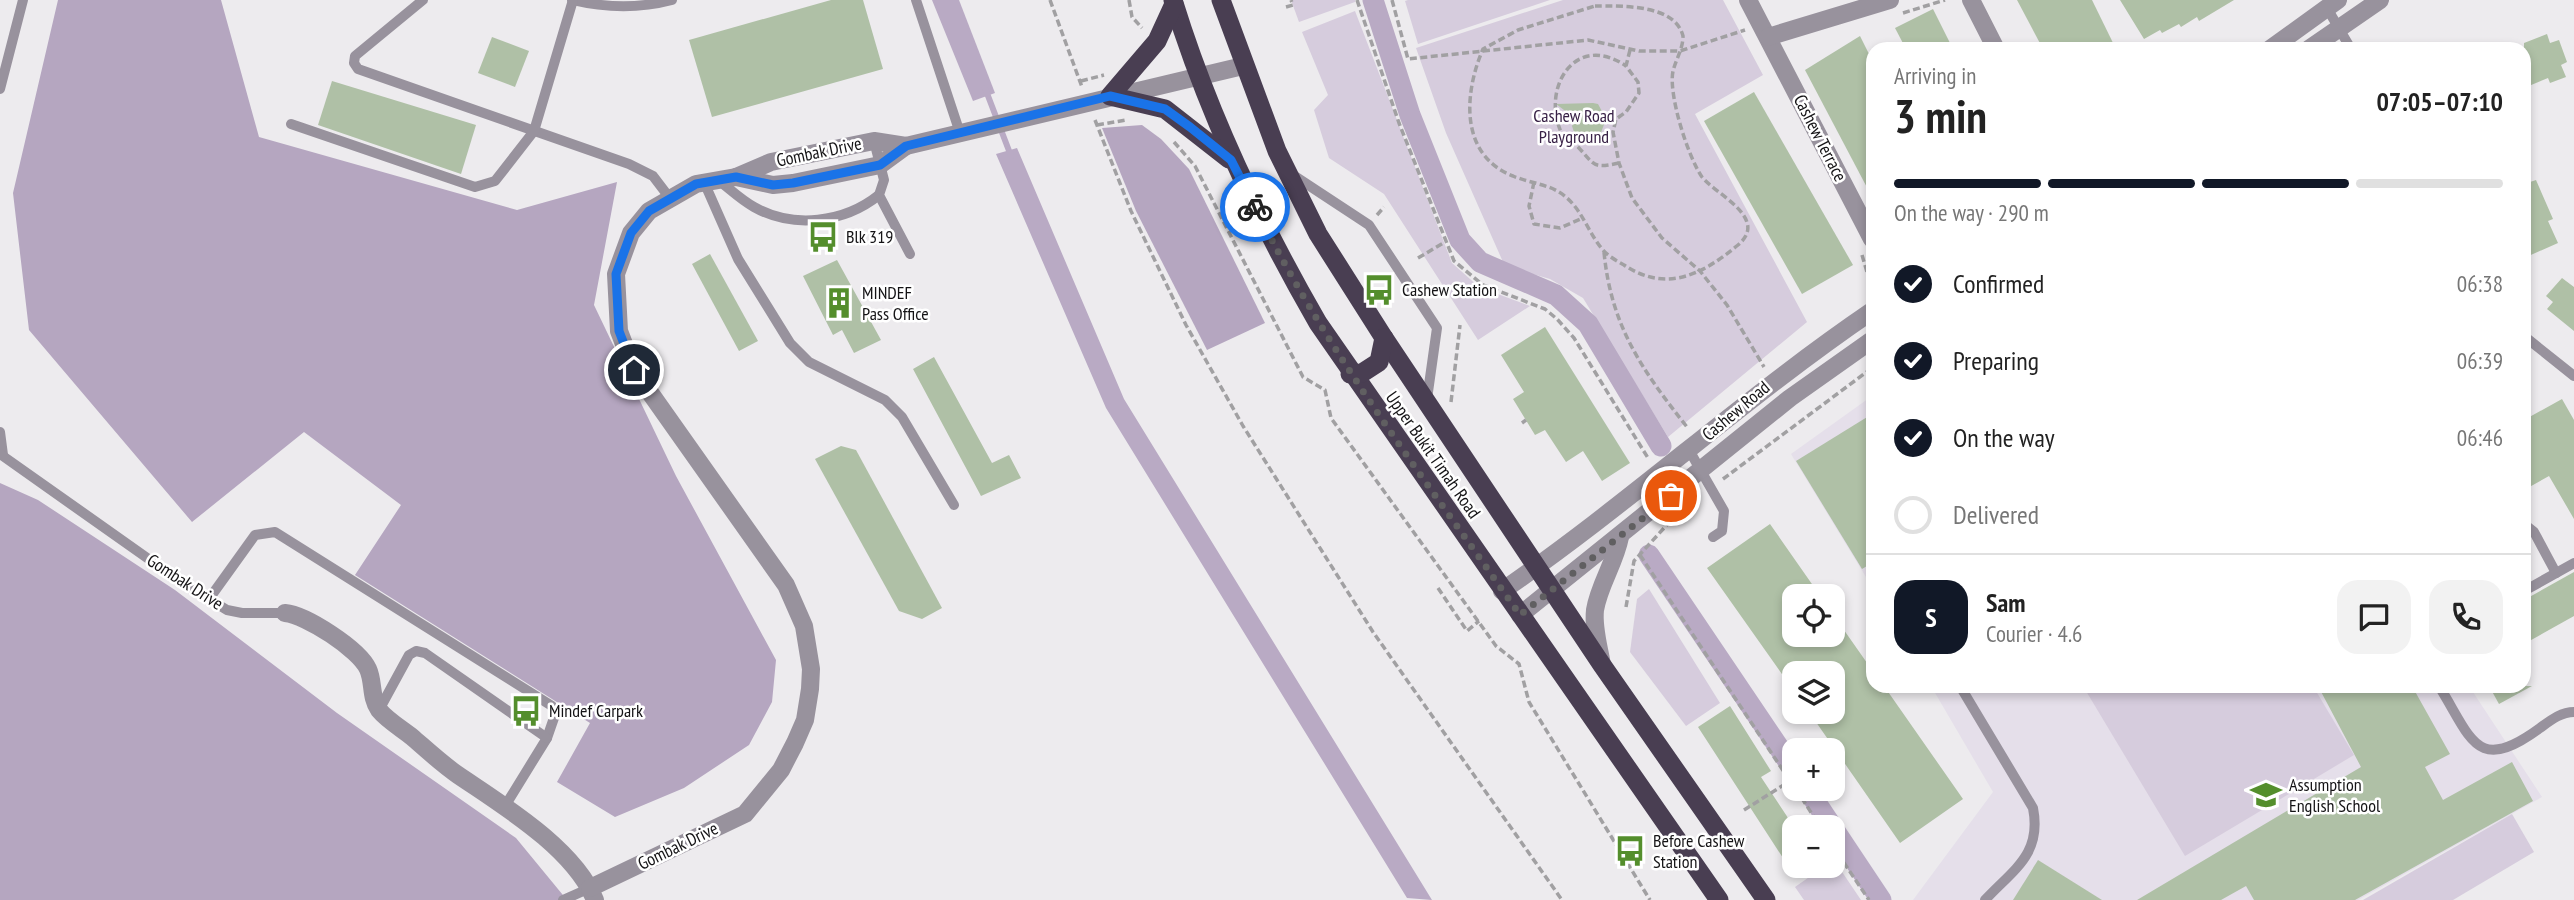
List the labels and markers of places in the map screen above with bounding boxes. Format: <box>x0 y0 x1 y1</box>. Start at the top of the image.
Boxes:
bus stop icon: Blk 319 <box>806 220 840 254</box>
place label: Blk 319 <box>846 225 893 248</box>
bus stop icon: Cashew Station <box>1362 273 1396 307</box>
place label: Cashew Station <box>1402 278 1497 301</box>
place label: MINDEF Pass Office <box>862 281 929 325</box>
building icon: MINDEF Pass Office <box>822 286 856 320</box>
pin <box>604 340 664 400</box>
pin <box>1641 466 1701 526</box>
bus stop icon: Mindef Carpark <box>509 694 543 728</box>
place label: Mindef Carpark <box>549 699 643 722</box>
place label: Assumption English School <box>2289 773 2381 817</box>
school or university icon: Assumption English School <box>2249 778 2283 812</box>
place label: Before Cashew Station <box>1653 829 1745 873</box>
bus stop icon: Before Cashew Station <box>1613 834 1647 868</box>

